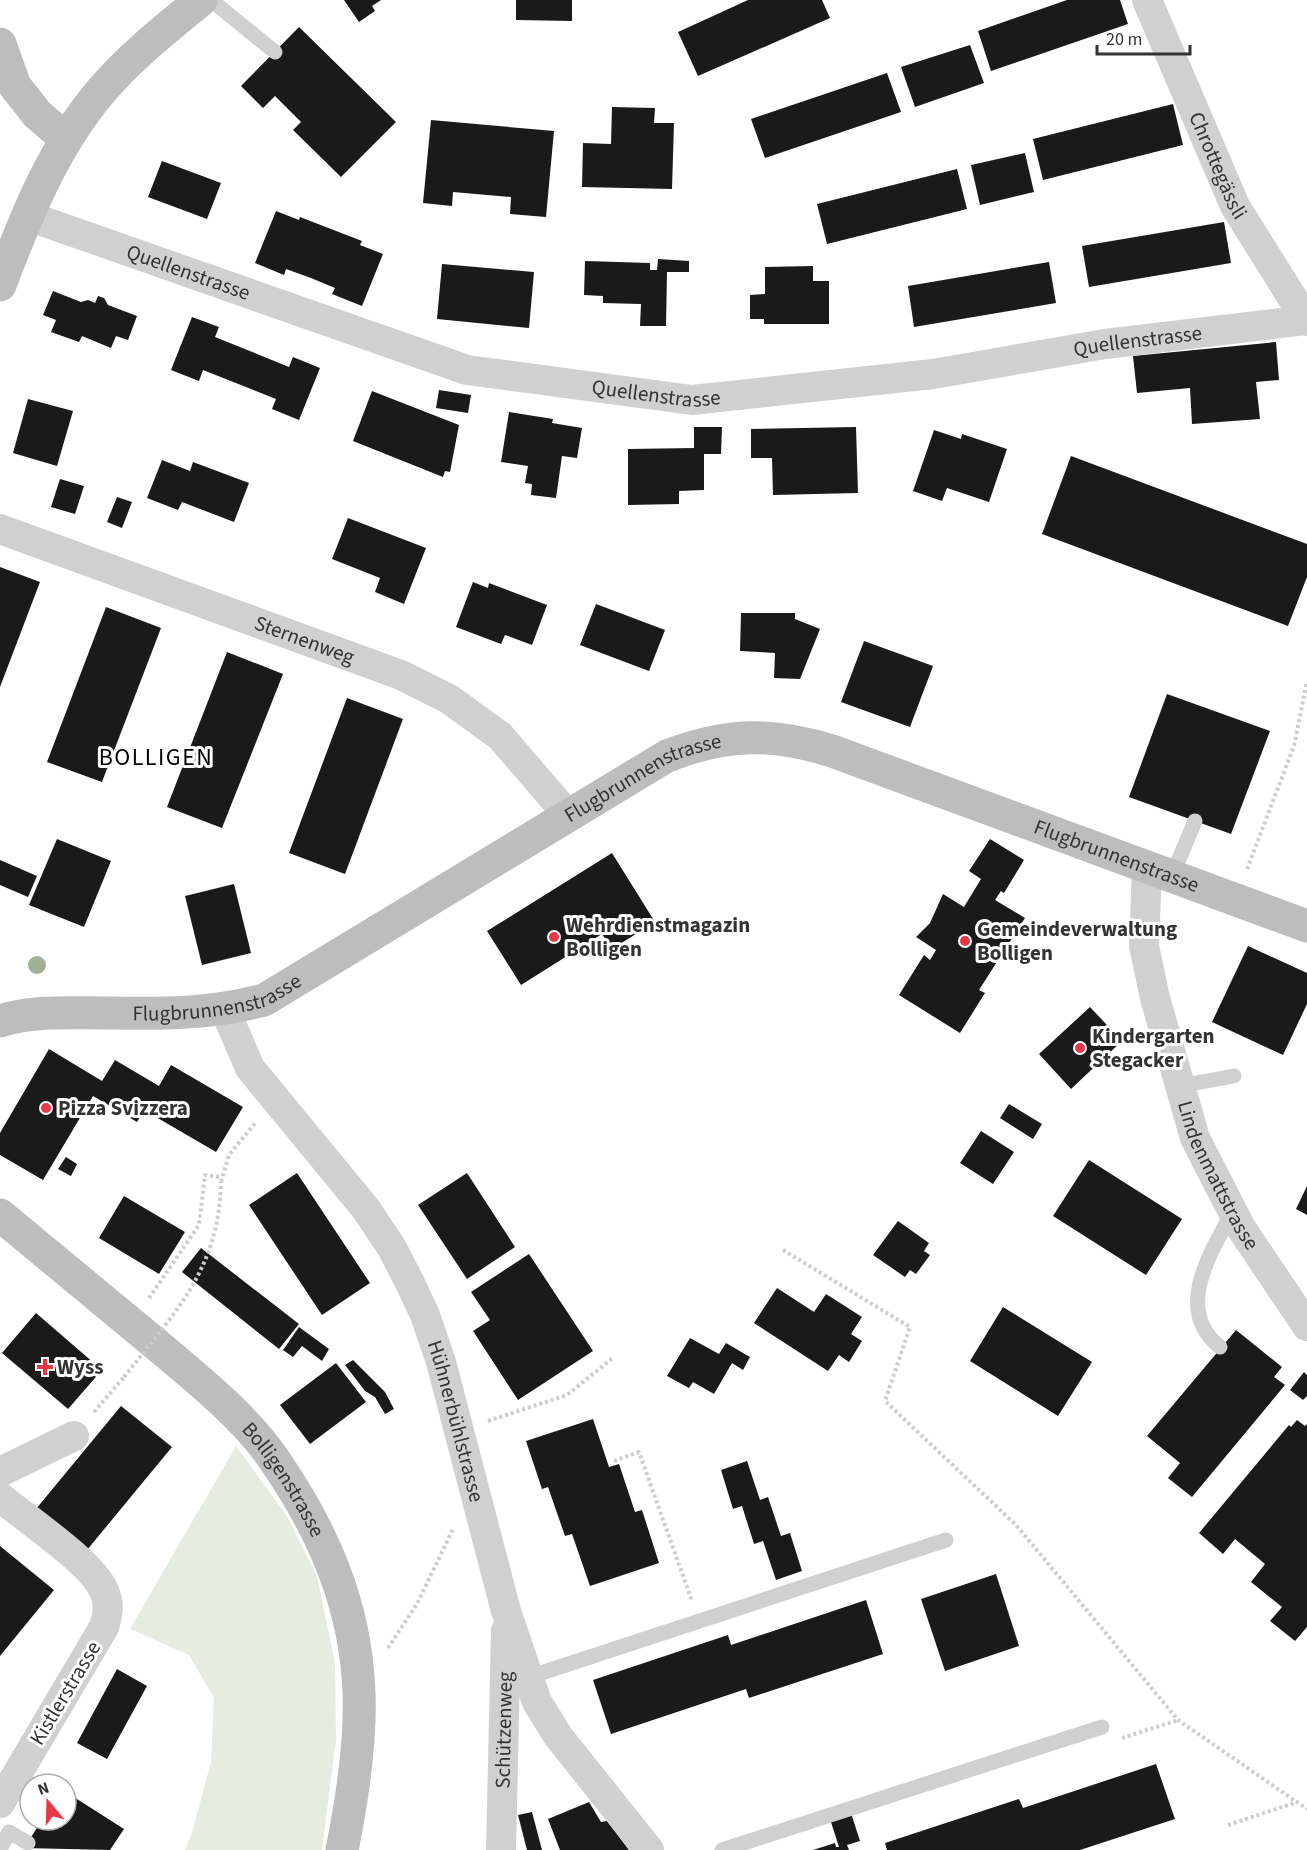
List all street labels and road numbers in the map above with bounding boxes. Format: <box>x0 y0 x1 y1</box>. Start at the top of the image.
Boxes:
street label: Chrottegässli <box>1181 107 1255 225</box>
street label: Quellenstrasse <box>122 237 254 308</box>
street label: Quellenstrasse <box>1071 318 1204 364</box>
street label: Quellenstrasse <box>590 372 722 415</box>
street label: Sternenweg <box>250 608 359 672</box>
street label: Flugbrunnenstrasse <box>558 726 724 830</box>
street label: Flugbrunnenstrasse <box>1030 812 1203 900</box>
street label: Flugbrunnenstrasse <box>132 966 307 1028</box>
street label: Lindenmattstrasse <box>1170 1097 1267 1256</box>
street label: Hühnerbühlstrasse <box>420 1336 492 1505</box>
street label: Bolligenstrasse <box>235 1415 332 1542</box>
street label: Kistlerstrasse <box>22 1635 108 1751</box>
street label: Schützenweg <box>487 1671 520 1789</box>

